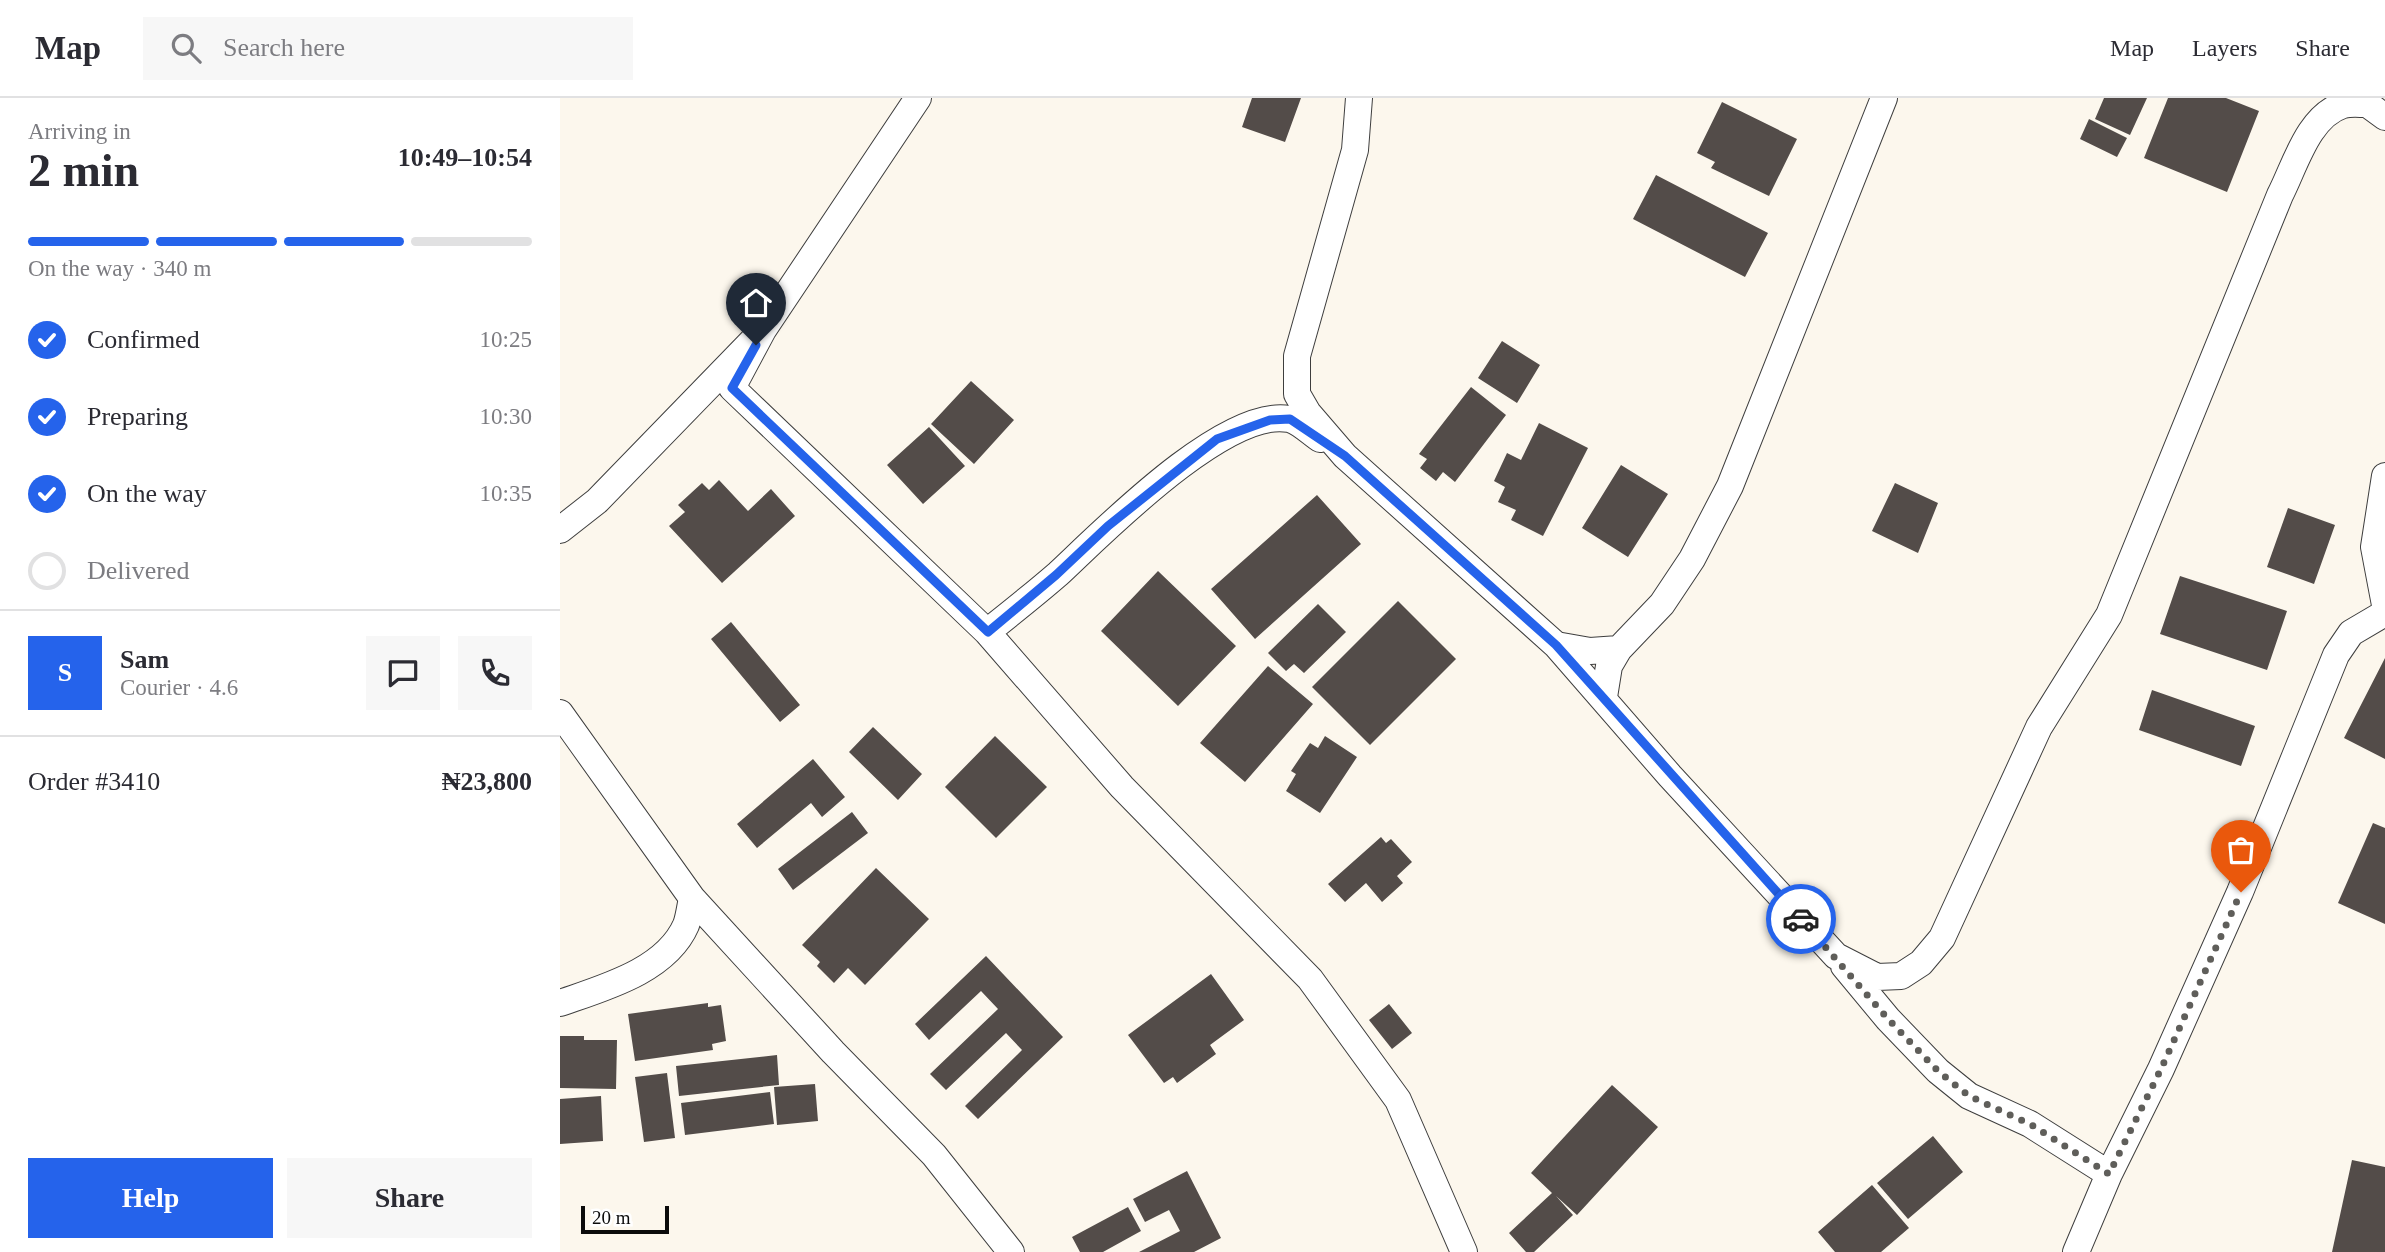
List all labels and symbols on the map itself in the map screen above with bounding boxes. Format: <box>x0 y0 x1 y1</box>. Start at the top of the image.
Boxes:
pin <box>726 273 786 345</box>
pin <box>2211 820 2271 892</box>
courier <box>1766 884 1836 954</box>
scale bar <box>581 1203 668 1235</box>

